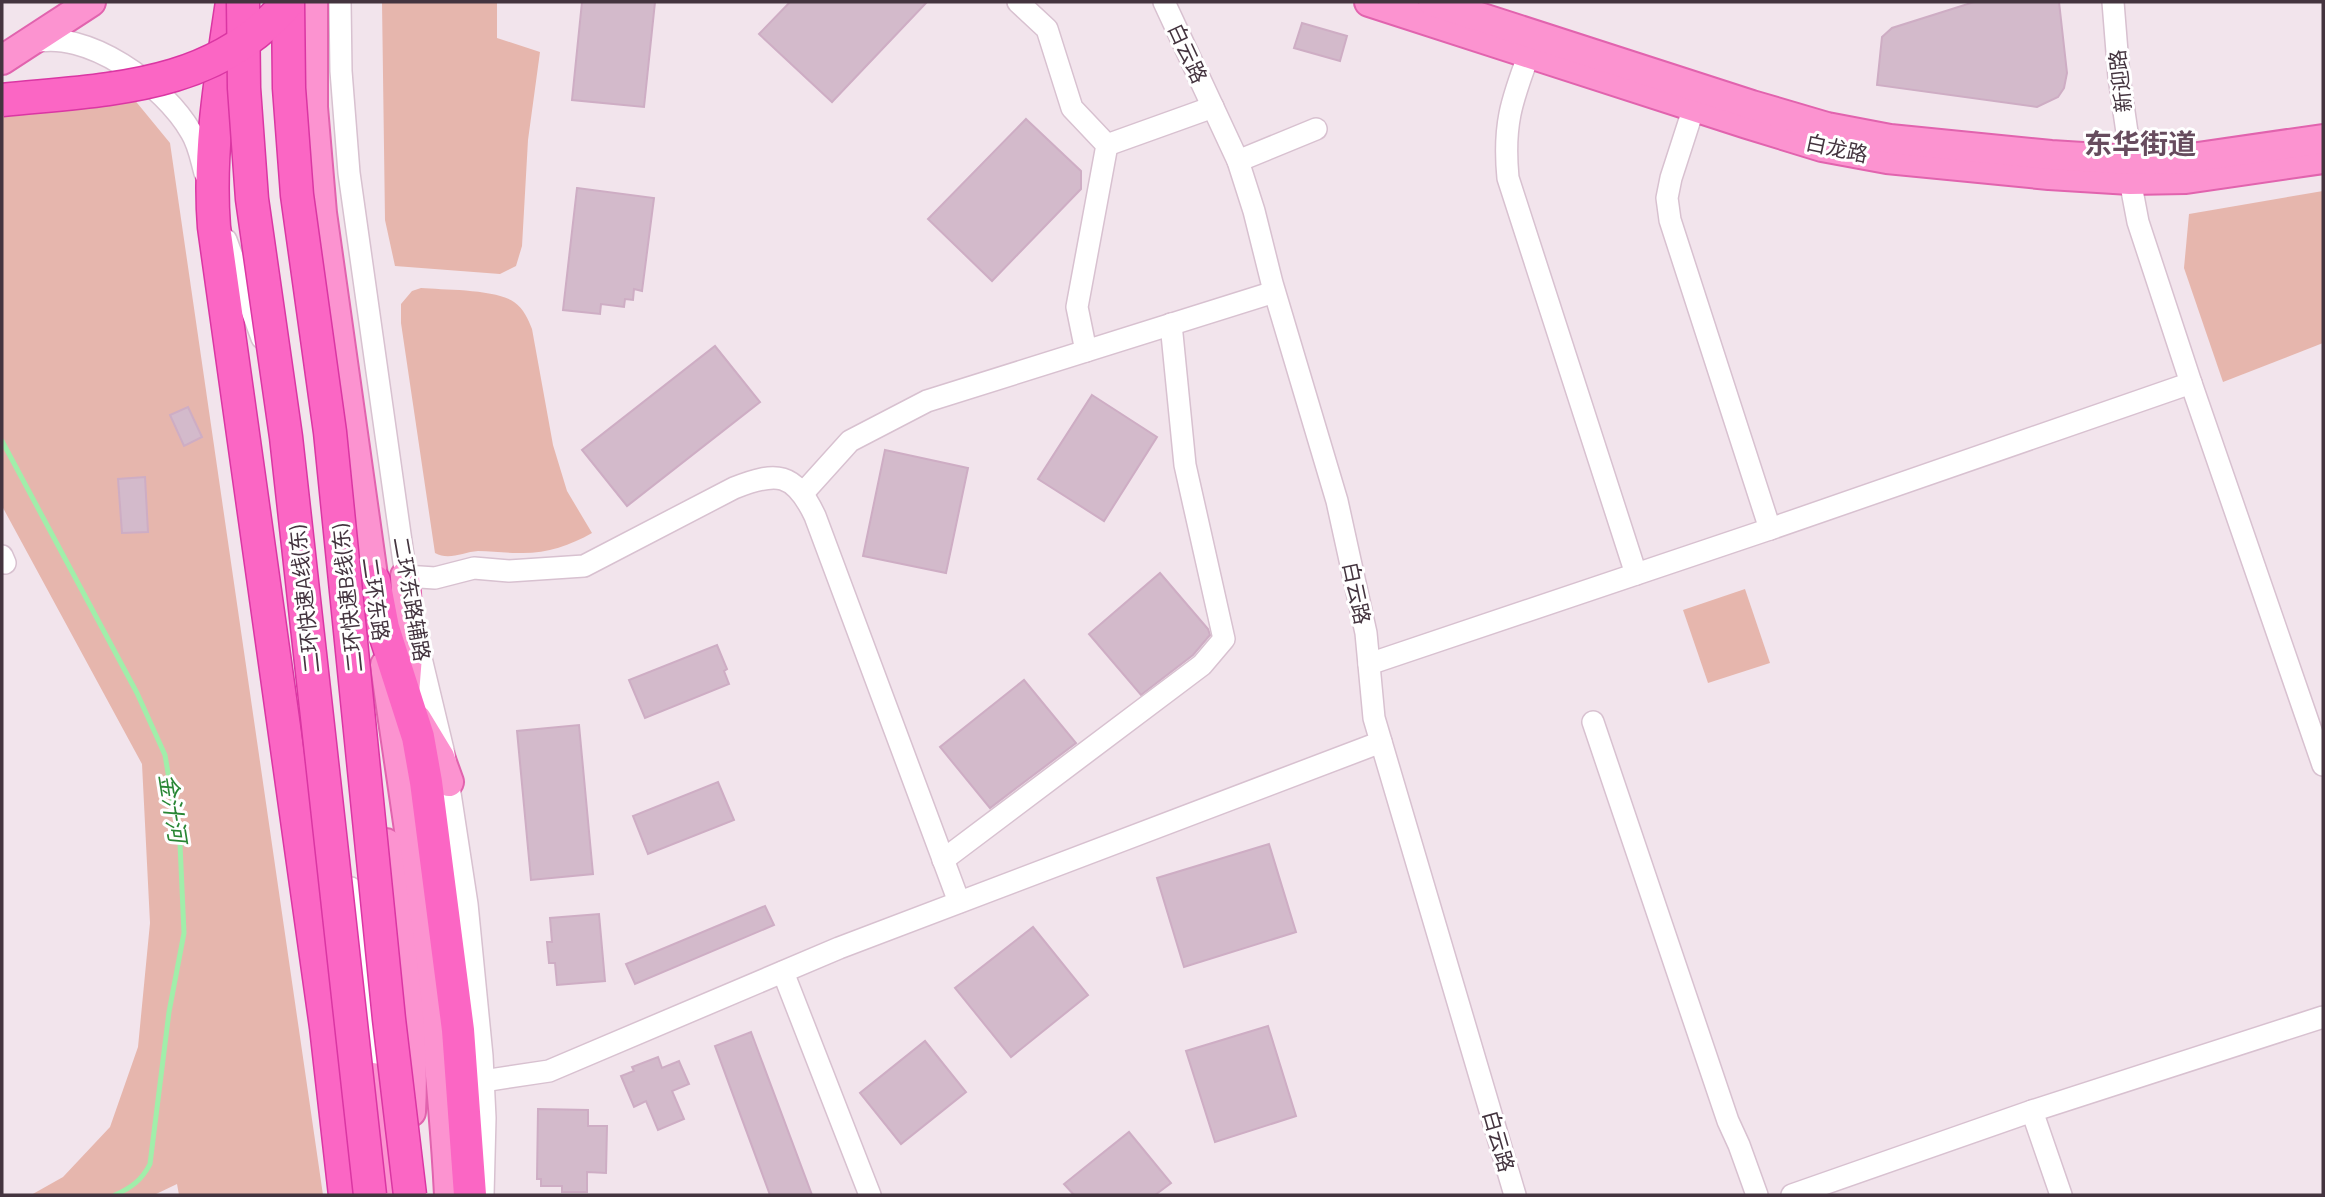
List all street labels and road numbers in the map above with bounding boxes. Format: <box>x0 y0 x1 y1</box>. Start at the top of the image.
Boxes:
street label: 白云路 <box>1160 18 1216 88</box>
street label: 新迎路 <box>2101 48 2139 114</box>
street label: 白龙路 <box>1803 126 1871 170</box>
street label: 二环快速B线(东) <box>323 522 371 674</box>
street label: 二环快速A线(东) <box>280 523 328 675</box>
street label: 二环东路辅路 <box>385 534 439 664</box>
street label: 二环东路 <box>354 555 398 643</box>
street label: 白云路 <box>1335 559 1379 627</box>
street label: 白云路 <box>1475 1106 1523 1176</box>

